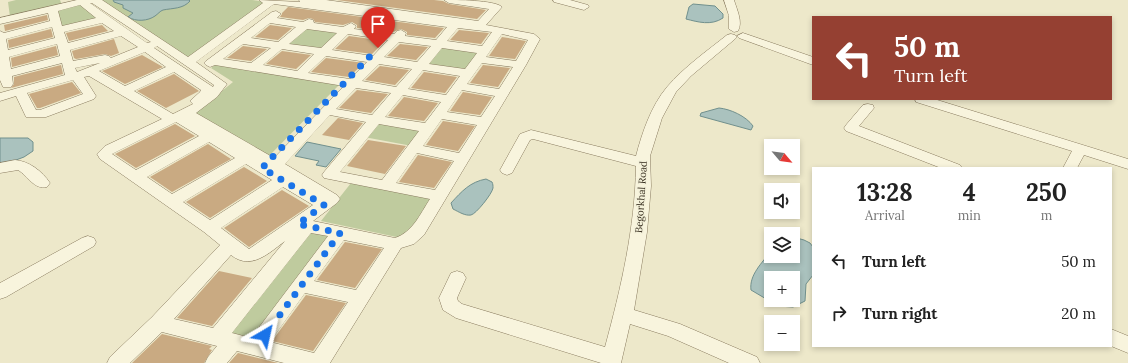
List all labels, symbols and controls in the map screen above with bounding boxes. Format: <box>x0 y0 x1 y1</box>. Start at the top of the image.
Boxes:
pin <box>361 7.0 395 48</box>
icon: arrive <box>367 13 389 35</box>
text: 50 m <box>894 29 960 65</box>
icon: left <box>828 32 880 84</box>
text: Turn left <box>894 64 967 87</box>
north arrow <box>764 139 800 175</box>
map controls <box>764 139 800 351</box>
street label: Begorkhal Road <box>632 160 650 234</box>
text: 13:28 <box>857 177 913 208</box>
text: 4 <box>963 177 976 208</box>
text: 250 <box>1026 177 1067 208</box>
button: sound <box>764 183 800 219</box>
text: Arrival <box>865 207 905 224</box>
text: min <box>958 207 981 224</box>
text: m <box>1041 207 1052 224</box>
button: layers <box>764 227 800 263</box>
icon: left <box>828 250 850 272</box>
text: Turn left <box>862 252 926 271</box>
text: 50 m <box>1061 252 1096 271</box>
button: + <box>764 271 800 307</box>
icon: right <box>828 302 850 324</box>
text: Turn right <box>862 304 938 323</box>
text: 20 m <box>1061 304 1096 323</box>
position arrow <box>244 314 286 356</box>
button: − <box>764 315 800 351</box>

